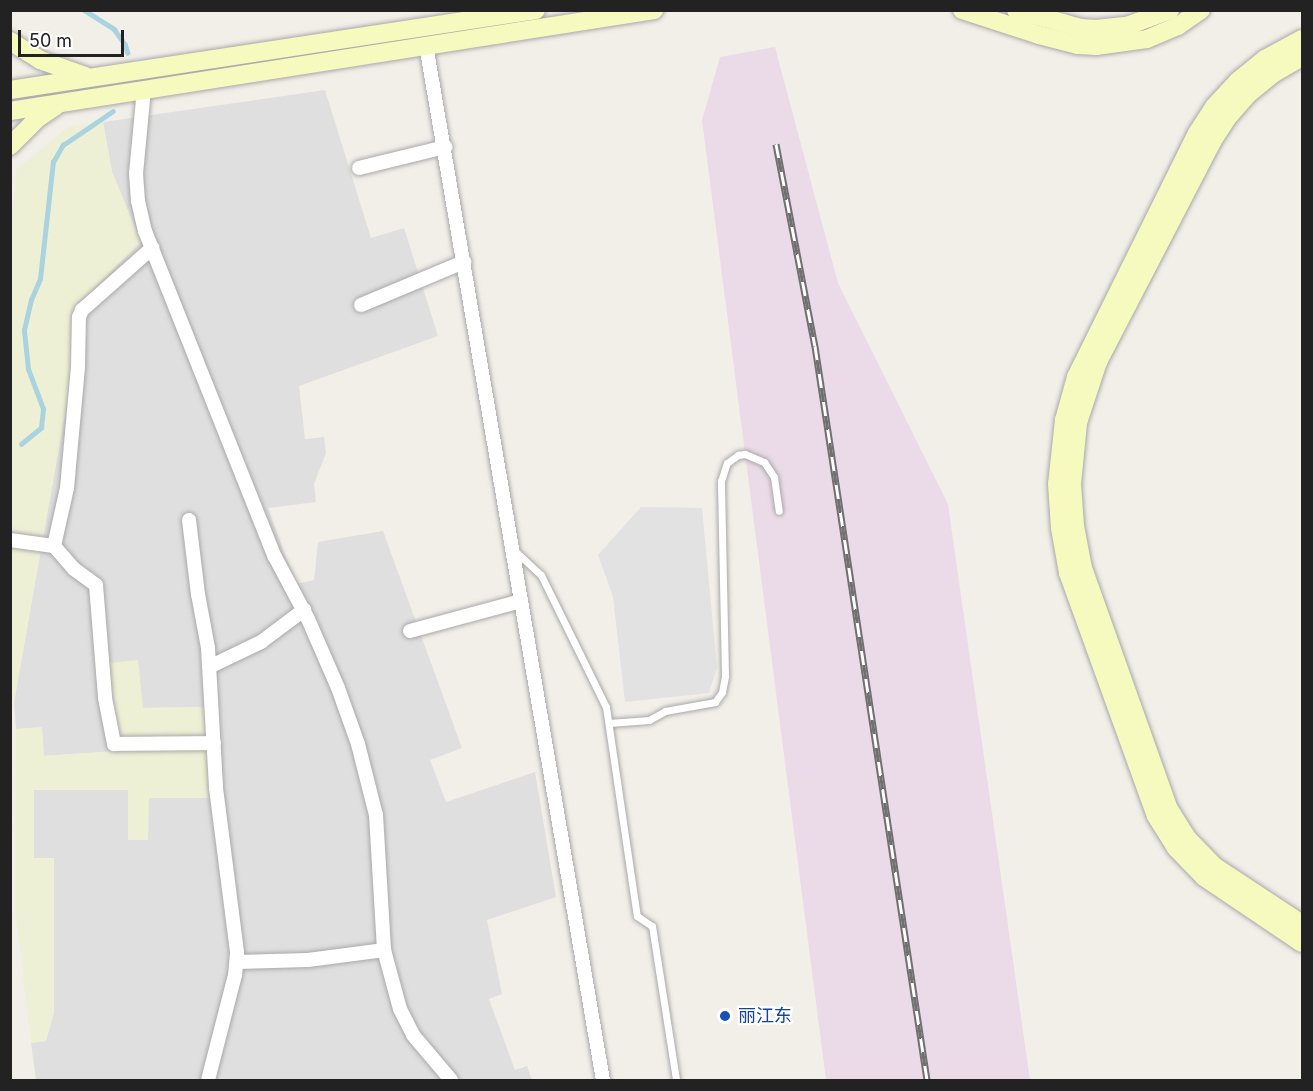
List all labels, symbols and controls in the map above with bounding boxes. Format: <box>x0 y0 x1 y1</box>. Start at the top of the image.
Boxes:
scale bar <box>21 18 128 56</box>
text: 50 m <box>29 30 72 51</box>
place label: 丽江东 <box>738 1005 792 1027</box>
marker: 丽江东 <box>716 1007 734 1025</box>

